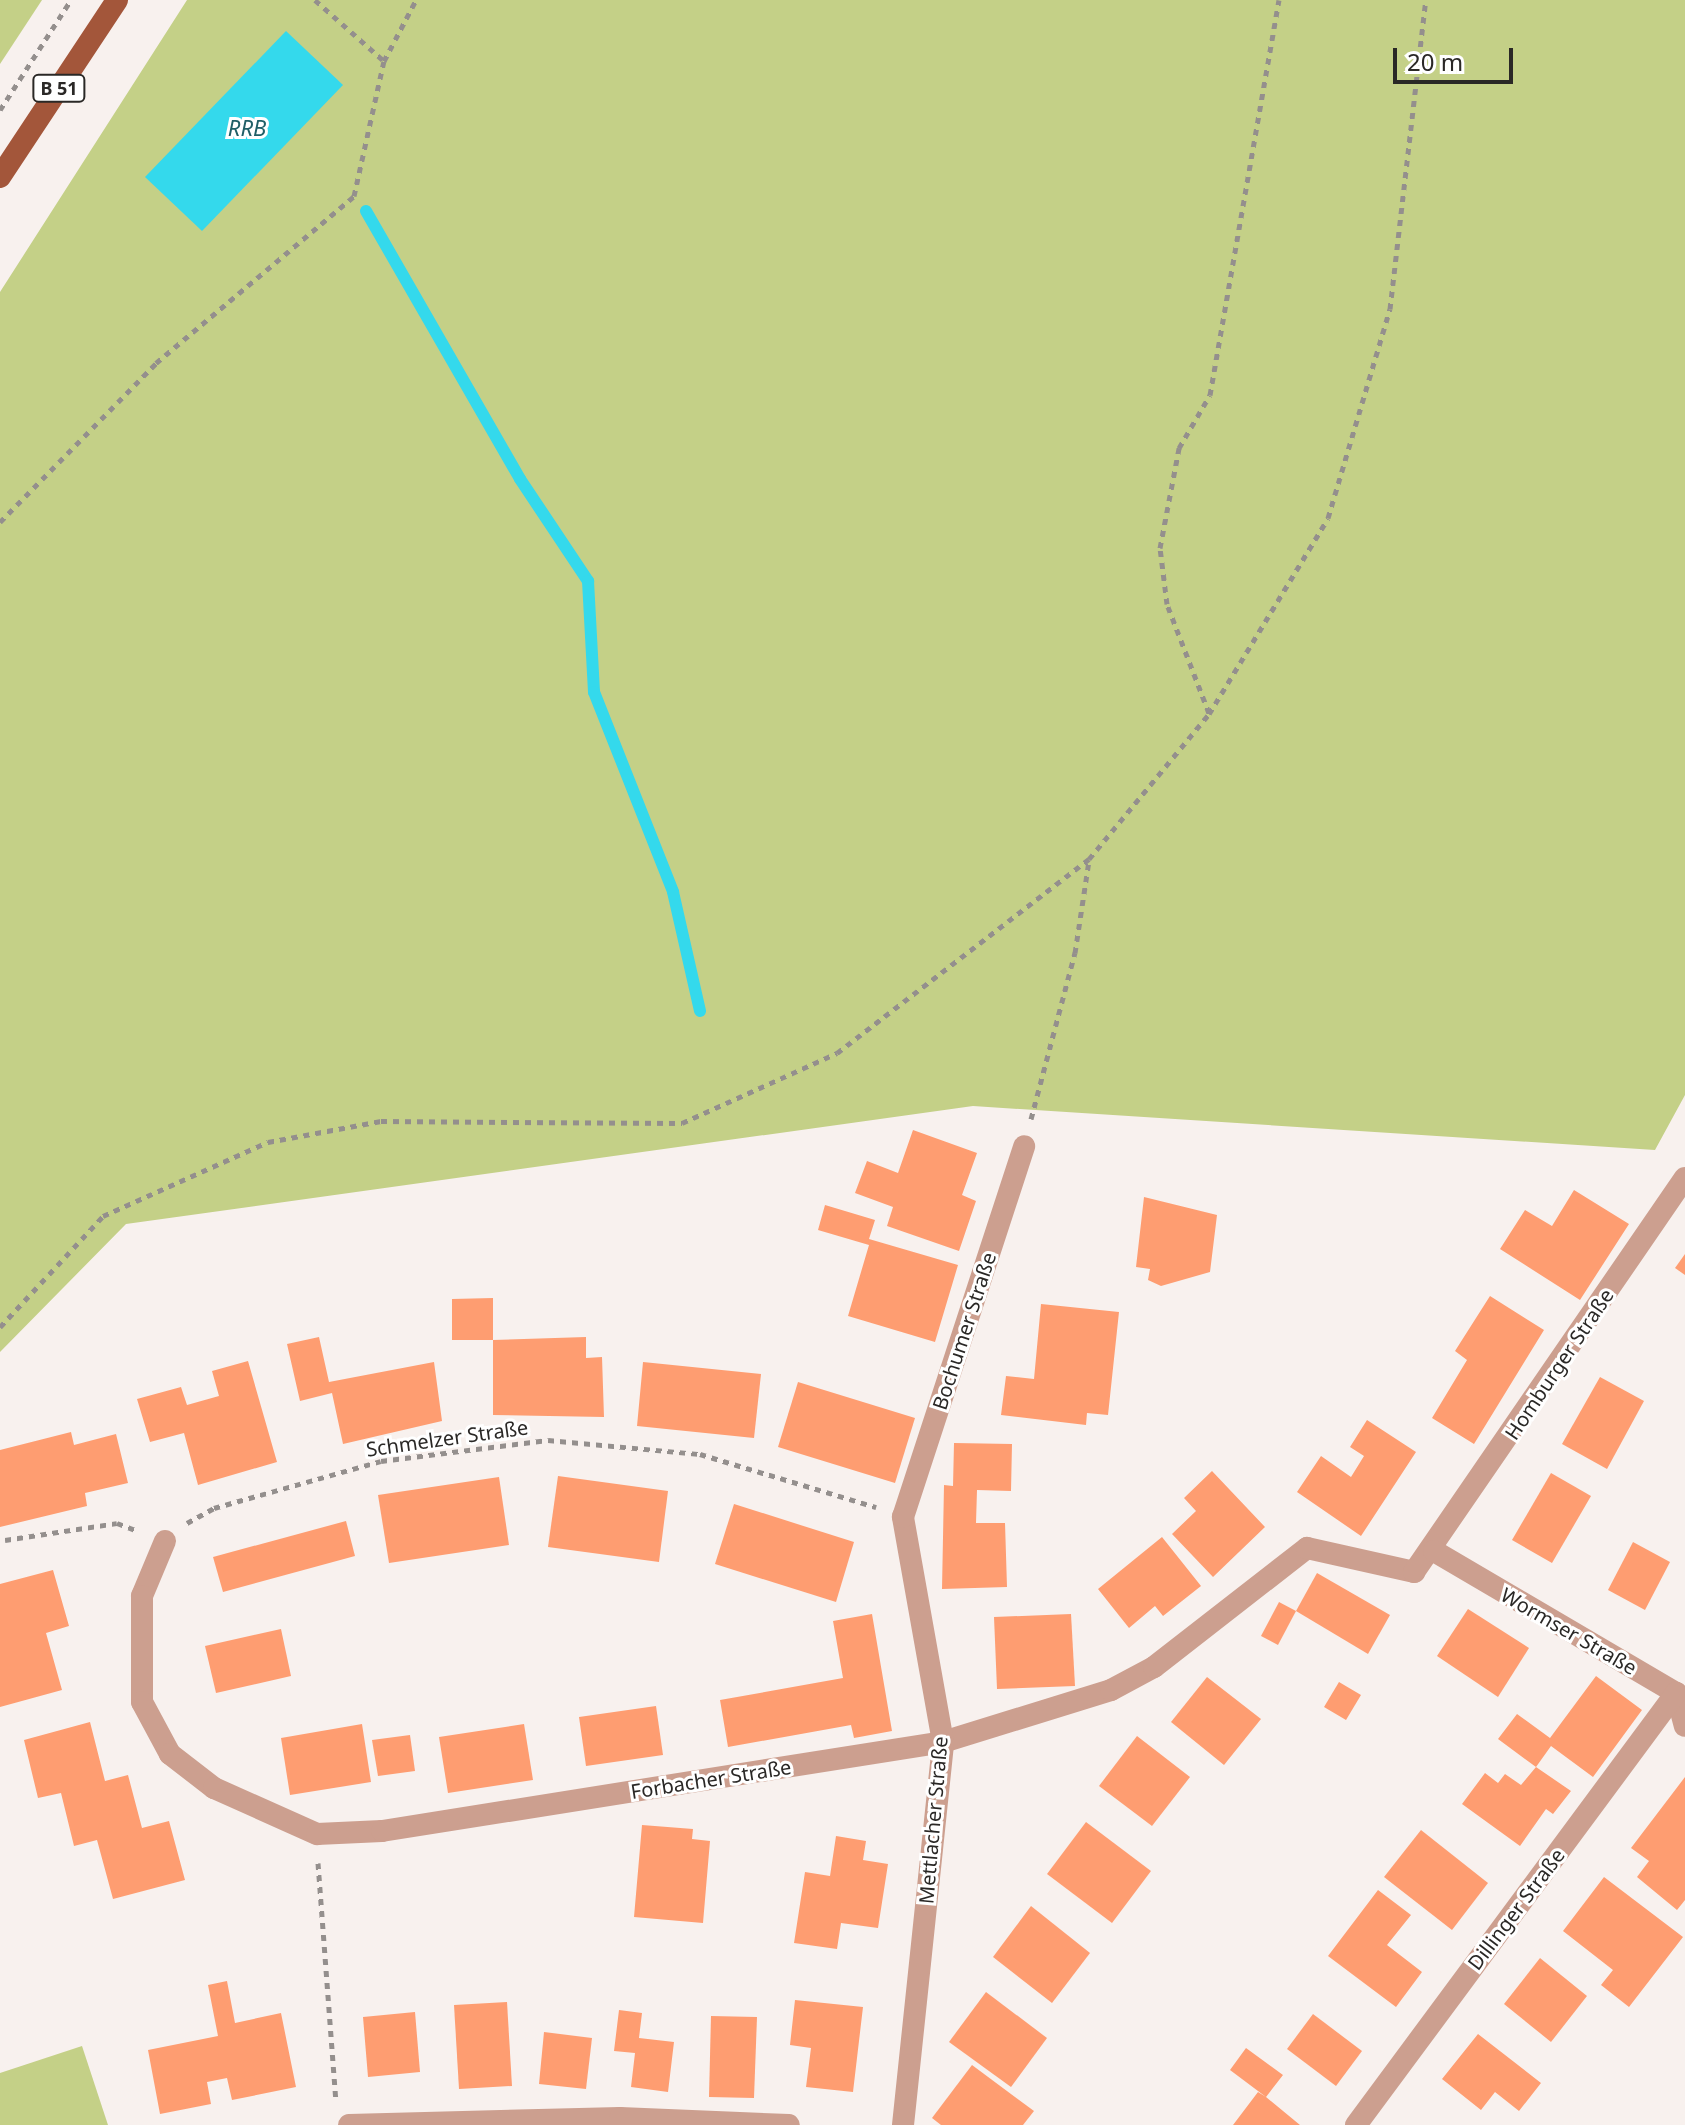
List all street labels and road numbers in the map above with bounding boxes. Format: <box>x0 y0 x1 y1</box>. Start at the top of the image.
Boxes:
road number: B 51 <box>31 74 87 102</box>
street label: Bochumer Straße <box>927 1249 1001 1413</box>
street label: Homburger Straße <box>1500 1284 1618 1444</box>
street label: Schmelzer Straße <box>364 1415 530 1461</box>
street label: Wormser Straße <box>1497 1582 1641 1680</box>
street label: Mettlacher Straße <box>914 1735 952 1905</box>
street label: Forbacher Straße <box>629 1754 793 1804</box>
street label: Dillinger Straße <box>1463 1844 1569 1974</box>

